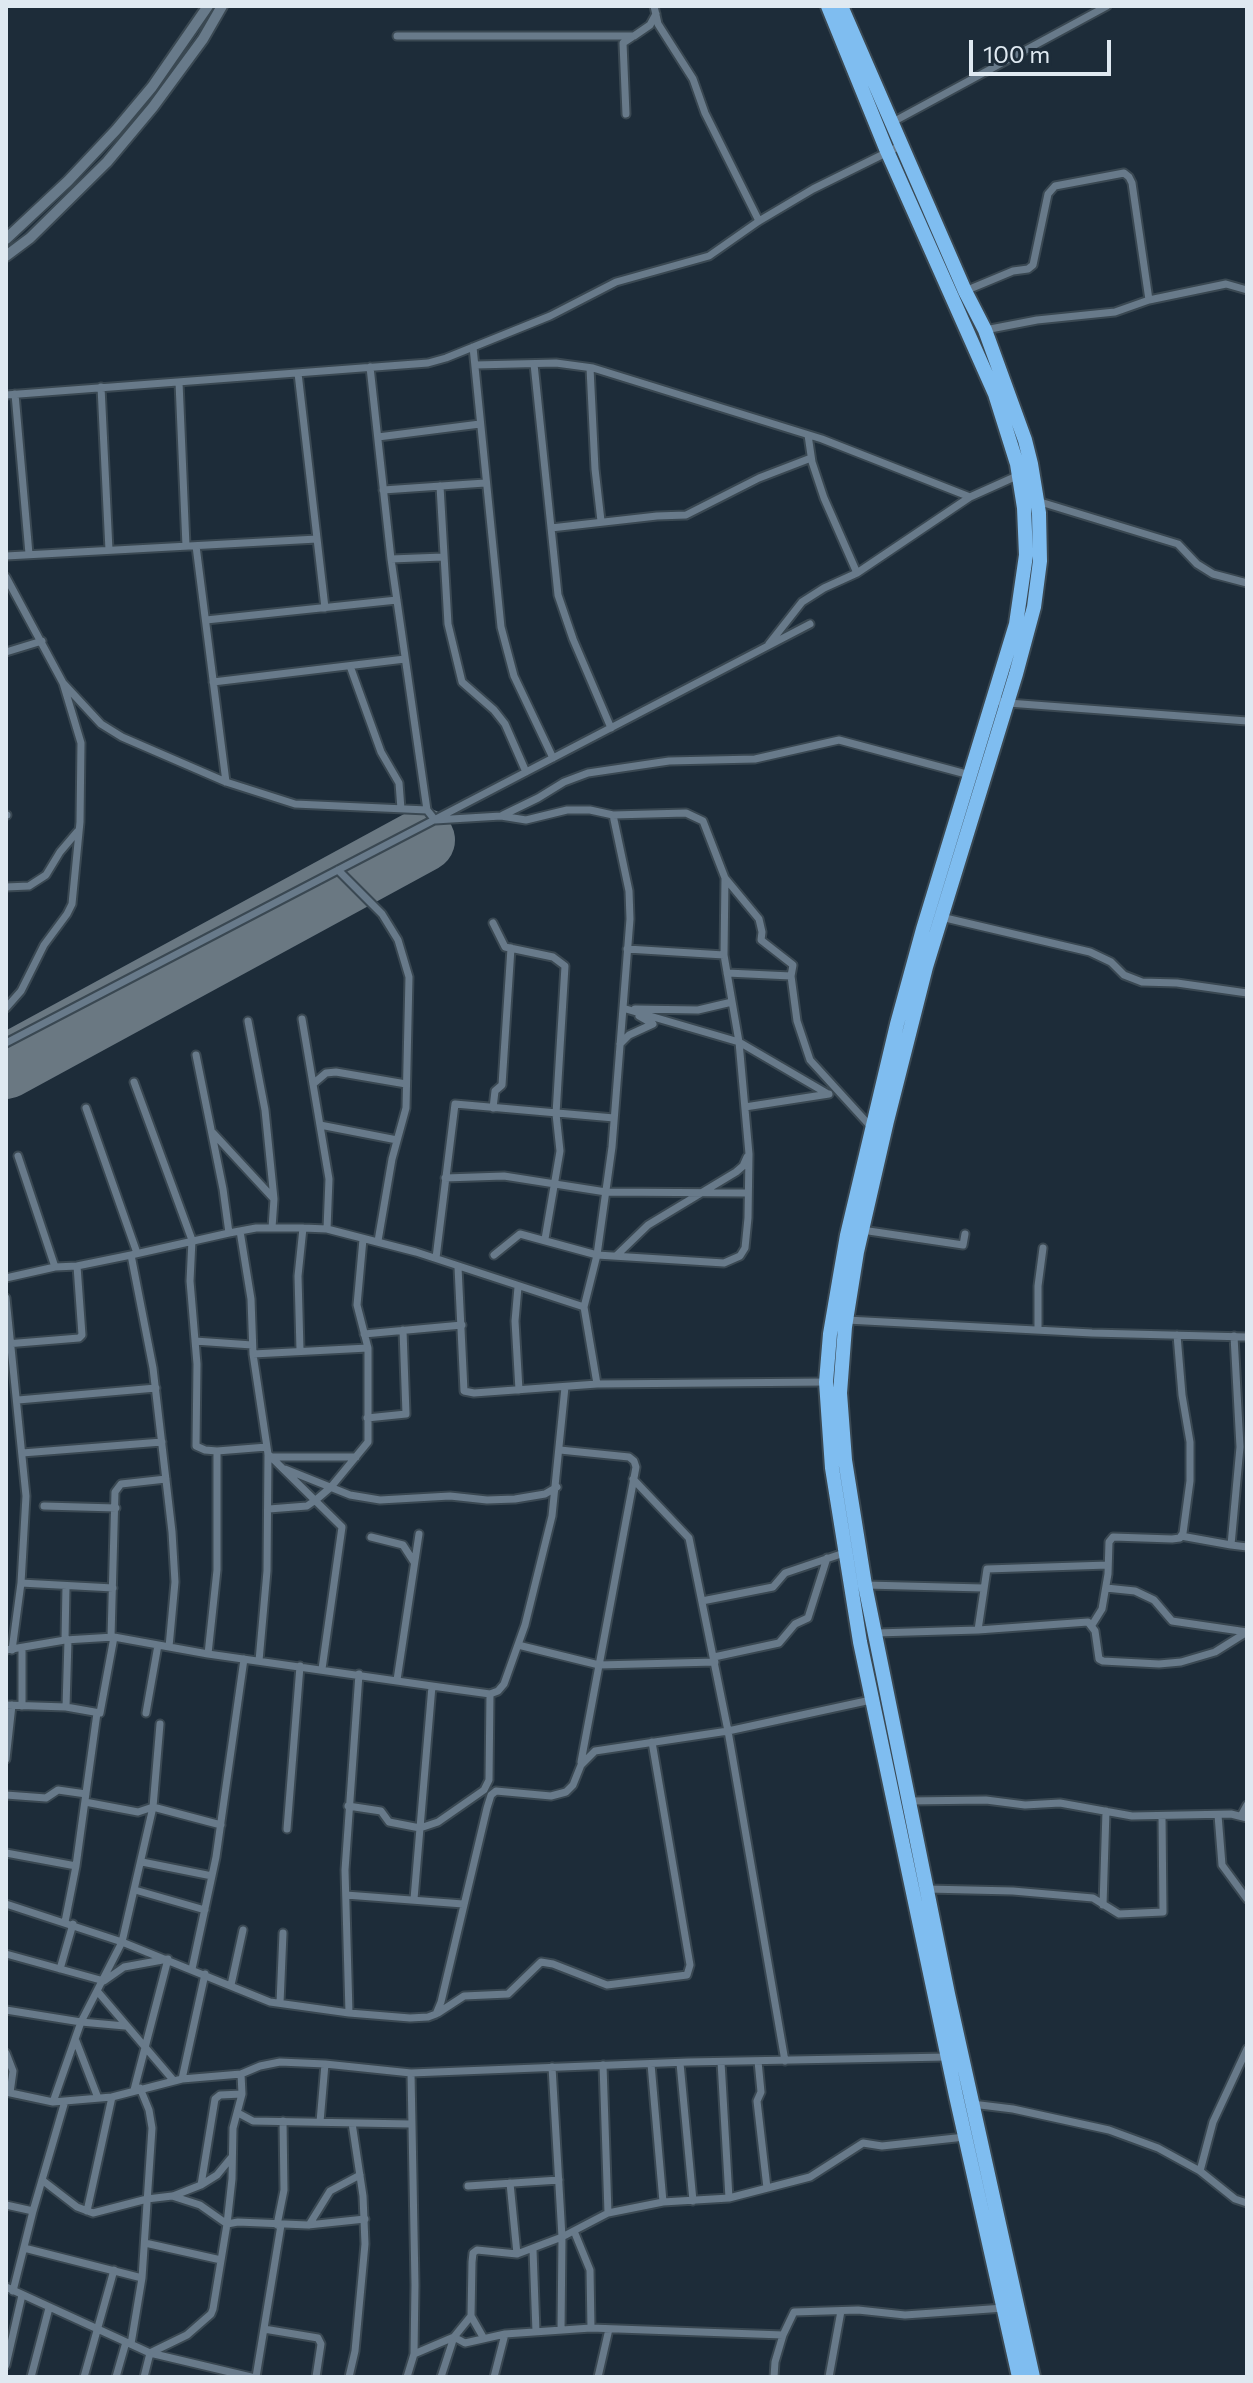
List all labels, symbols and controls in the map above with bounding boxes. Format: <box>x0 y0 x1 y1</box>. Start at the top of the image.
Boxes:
scale bar <box>973 24 1115 74</box>
text: 100 m <box>983 39 1050 68</box>

